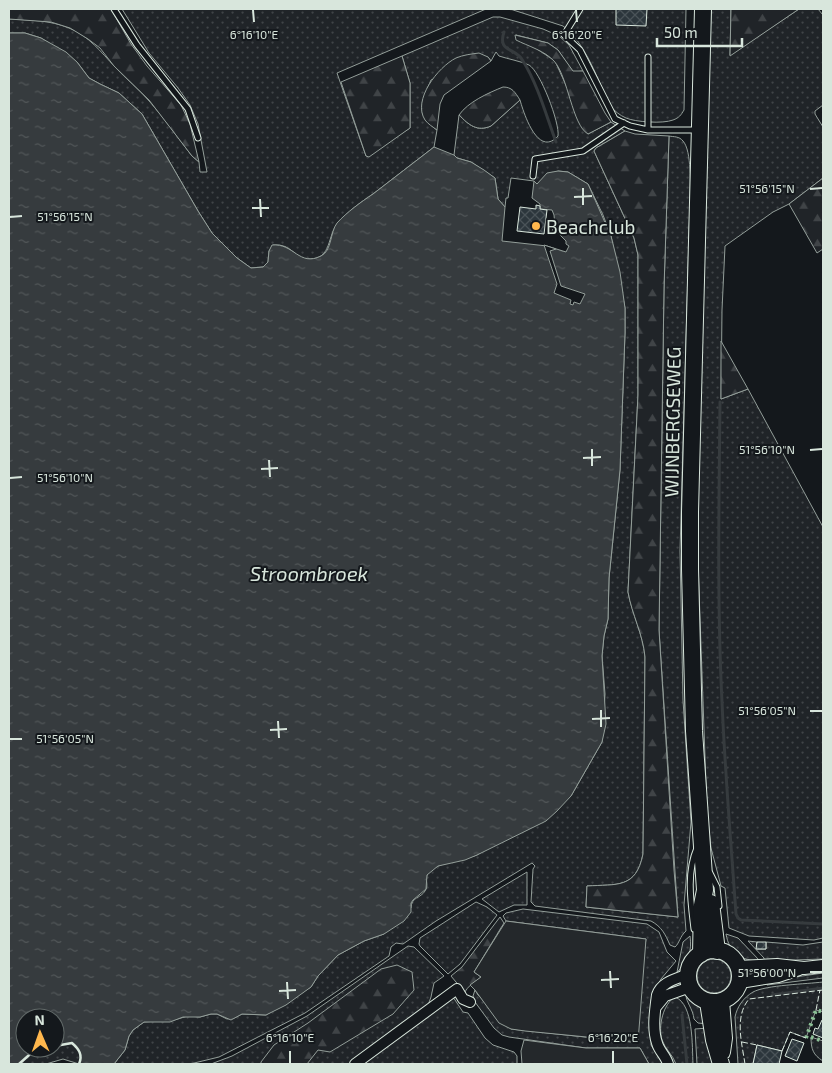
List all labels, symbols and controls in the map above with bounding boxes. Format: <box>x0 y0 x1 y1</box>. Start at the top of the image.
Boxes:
scale bar <box>657 15 742 47</box>
text: 50 m <box>664 23 698 41</box>
text: 6°16'10"E <box>230 27 278 41</box>
text: 6°16'20"E <box>552 27 602 41</box>
text: 51°56'15"N <box>739 181 795 195</box>
text: 51°56'15"N <box>37 209 93 223</box>
place label: Beachclub <box>546 215 635 238</box>
marker: Beachclub <box>530 220 542 232</box>
street label: WIJNBERGSEWEG <box>659 346 685 498</box>
text: 51°56'10"N <box>739 442 795 456</box>
text: 51°56'10"N <box>37 470 93 484</box>
water label: Stroombroek <box>250 561 368 585</box>
text: 51°56'05"N <box>738 703 796 717</box>
text: 51°56'05"N <box>36 731 94 745</box>
text: 51°56'00"N <box>738 965 796 979</box>
north arrow <box>15 1008 65 1058</box>
text: N <box>34 1011 45 1028</box>
text: 6°16'10"E <box>266 1030 314 1044</box>
text: 6°16'20"E <box>588 1030 638 1044</box>

